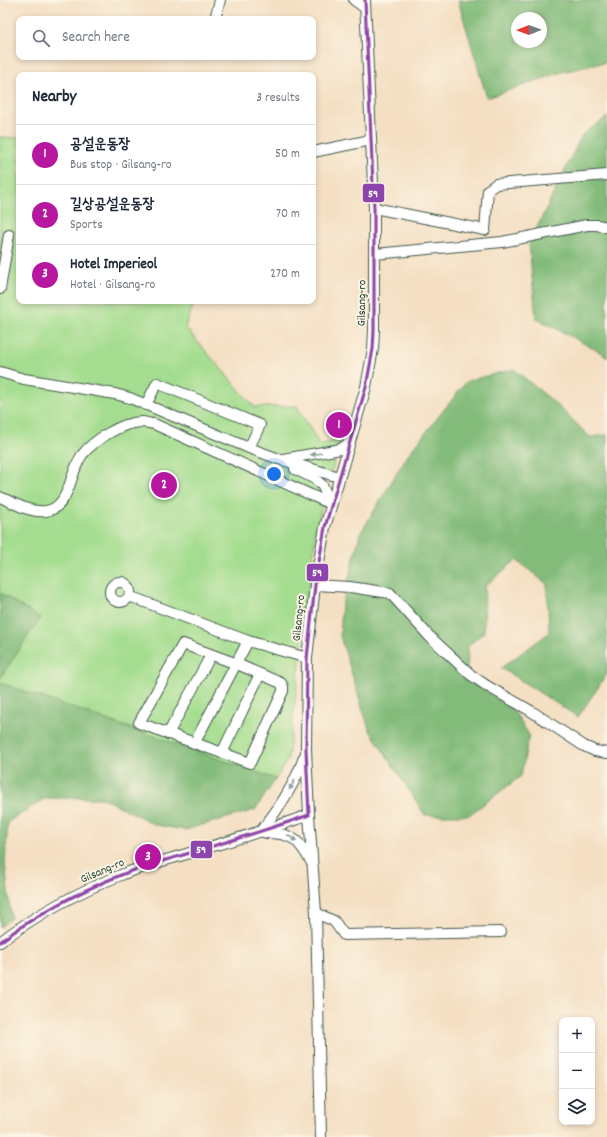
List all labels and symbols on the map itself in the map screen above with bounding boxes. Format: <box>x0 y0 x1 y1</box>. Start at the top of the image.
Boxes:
north arrow <box>511 12 547 48</box>
line badge: 59 <box>362 183 385 203</box>
text: 59 <box>368 187 378 203</box>
street label: Gilsang-ro <box>354 280 371 326</box>
pin: 1 <box>326 410 352 440</box>
one-way arrow <box>310 451 322 457</box>
your location <box>264 464 284 484</box>
pin: 2 <box>151 470 177 500</box>
line badge: 59 <box>306 563 329 582</box>
text: 59 <box>312 566 322 582</box>
street label: Gilsang-ro <box>289 594 310 642</box>
one-way arrow <box>288 779 295 790</box>
one-way arrow <box>286 835 298 842</box>
line badge: 59 <box>190 840 213 859</box>
pin: 3 <box>135 842 161 872</box>
text: 59 <box>196 843 206 859</box>
street label: Gilsang-ro <box>78 854 127 888</box>

